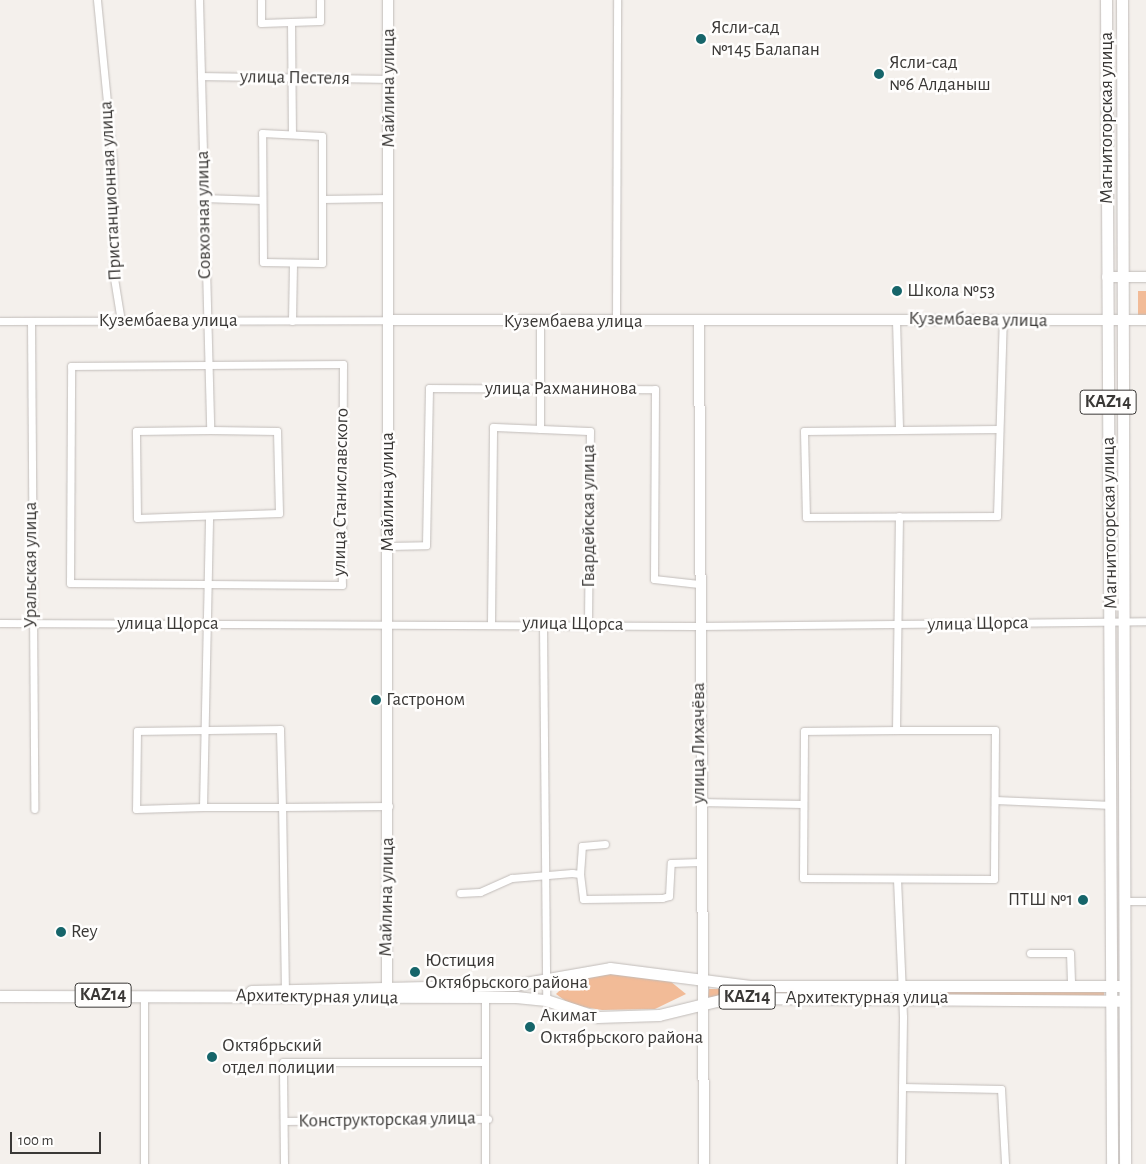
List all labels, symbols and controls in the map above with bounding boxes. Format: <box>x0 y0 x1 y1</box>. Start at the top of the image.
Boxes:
place label: Ясли-сад №145 Балапан <box>711 17 820 61</box>
street label: Майлина улица <box>378 28 400 148</box>
street label: Магнитогорская улица <box>1096 32 1118 204</box>
marker: Ясли-сад №145 Балапан <box>695 33 707 45</box>
place label: Ясли-сад №6 Алданыш <box>889 52 991 96</box>
street label: улица Пестеля <box>240 66 350 90</box>
marker: Ясли-сад №6 Алданыш <box>873 68 885 80</box>
street label: Пристанционная улица <box>95 100 127 282</box>
street label: Совхозная улица <box>191 150 217 280</box>
place label: Школа №53 <box>907 280 995 302</box>
marker: Школа №53 <box>891 285 903 297</box>
street label: Кузембаева улица <box>908 307 1048 333</box>
street label: Кузембаева улица <box>98 310 238 332</box>
street label: Кузембаева улица <box>503 311 643 333</box>
street label: улица Рахманинова <box>485 378 637 400</box>
road number: KAZ14 <box>1079 387 1137 418</box>
street label: улица Станиславского <box>328 408 354 576</box>
street label: Майлина улица <box>377 432 399 552</box>
street label: Магнитогорская улица <box>1097 437 1123 609</box>
street label: Гвардейская улица <box>578 444 600 588</box>
street label: Уральская улица <box>20 502 42 628</box>
street label: улица Щорса <box>522 612 624 636</box>
street label: улица Щорса <box>927 612 1029 636</box>
street label: улица Щорса <box>117 613 219 635</box>
street label: улица Лихачёва <box>688 682 710 804</box>
place label: Гастроном <box>386 689 465 711</box>
marker: Гастроном <box>370 694 382 706</box>
street label: Майлина улица <box>375 837 399 957</box>
place label: ПТШ №1 <box>1008 889 1073 911</box>
marker: ПТШ №1 <box>1077 894 1089 906</box>
place label: Rey <box>71 921 98 943</box>
marker: Rey <box>55 926 67 938</box>
place label: Юстиция Октябрьского района <box>425 950 588 994</box>
marker: Юстиция Октябрьского района <box>409 966 421 978</box>
road number: KAZ14 <box>74 980 132 1010</box>
road number: KAZ14 <box>718 982 776 1012</box>
street label: Архитектурная улица <box>235 984 399 1010</box>
street label: Архитектурная улица <box>786 987 948 1009</box>
place label: Акимат Октябрьского района <box>540 1005 703 1049</box>
marker: Акимат Октябрьского района <box>524 1021 536 1033</box>
place label: Октябрьский отдел полиции <box>222 1035 335 1079</box>
marker: Октябрьский отдел полиции <box>206 1051 218 1063</box>
street label: Конструкторская улица <box>298 1107 476 1133</box>
scale bar <box>12 1122 104 1154</box>
text: 100 m <box>18 1133 53 1148</box>

